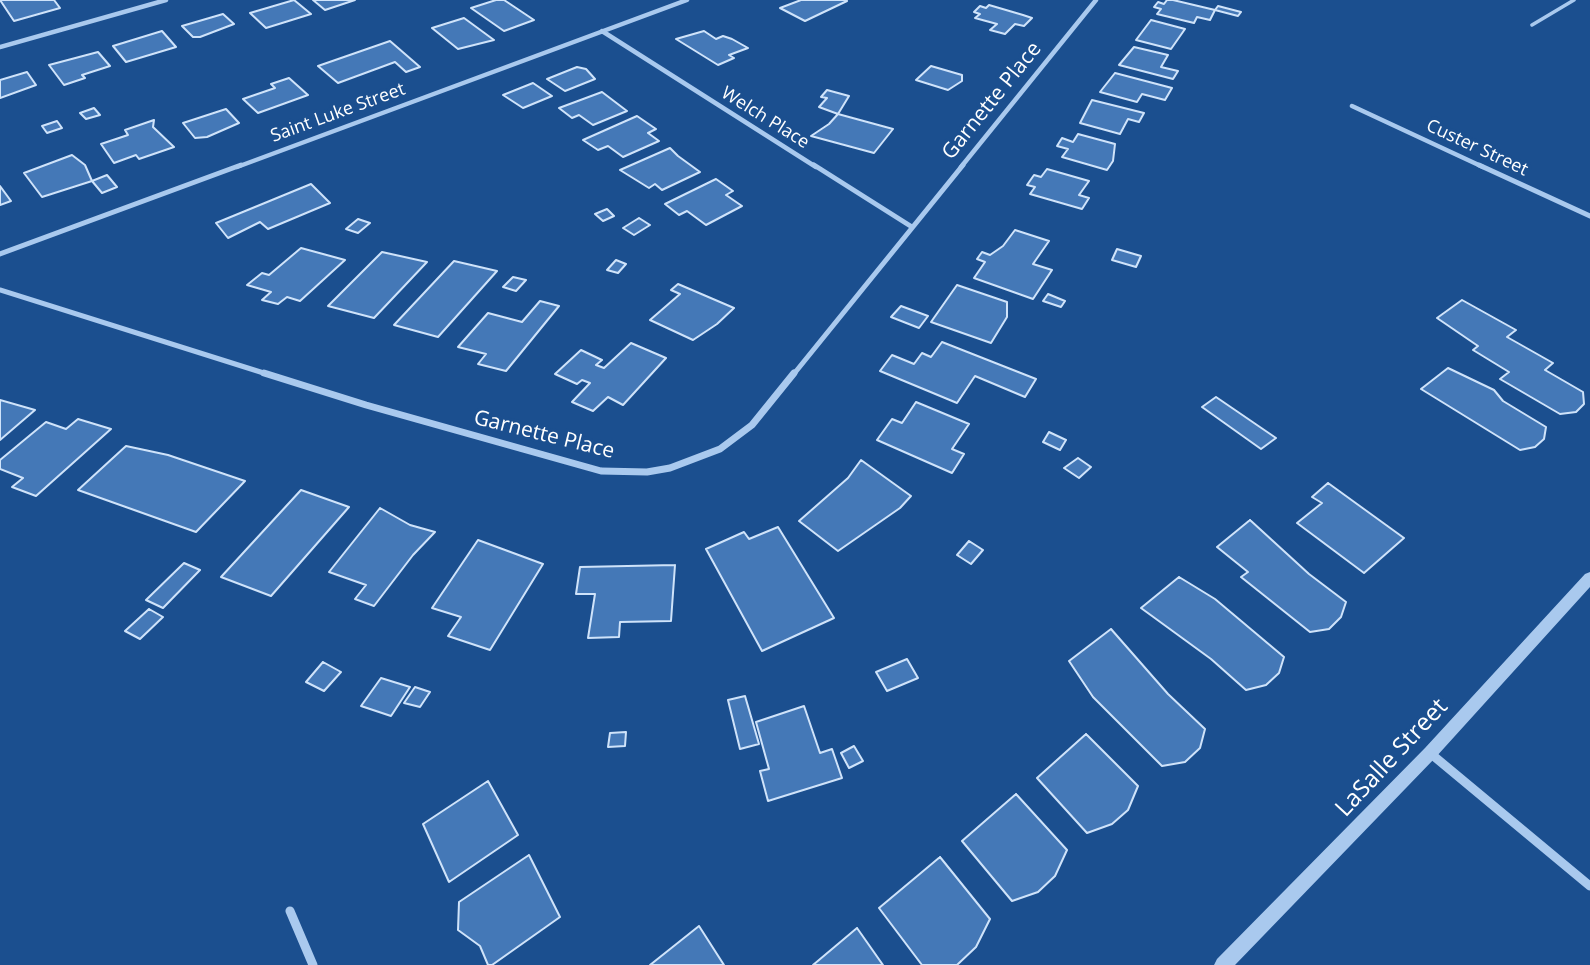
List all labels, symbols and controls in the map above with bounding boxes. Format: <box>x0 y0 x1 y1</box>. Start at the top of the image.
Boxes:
street label: Garnette Place <box>937 37 1047 165</box>
street label: Saint Luke Street <box>268 79 408 147</box>
street label: Welch Place <box>717 82 813 154</box>
street label: Custer Street <box>1423 115 1531 181</box>
street label: Garnette Place <box>471 405 617 465</box>
street label: LaSalle Street <box>1330 693 1454 823</box>

